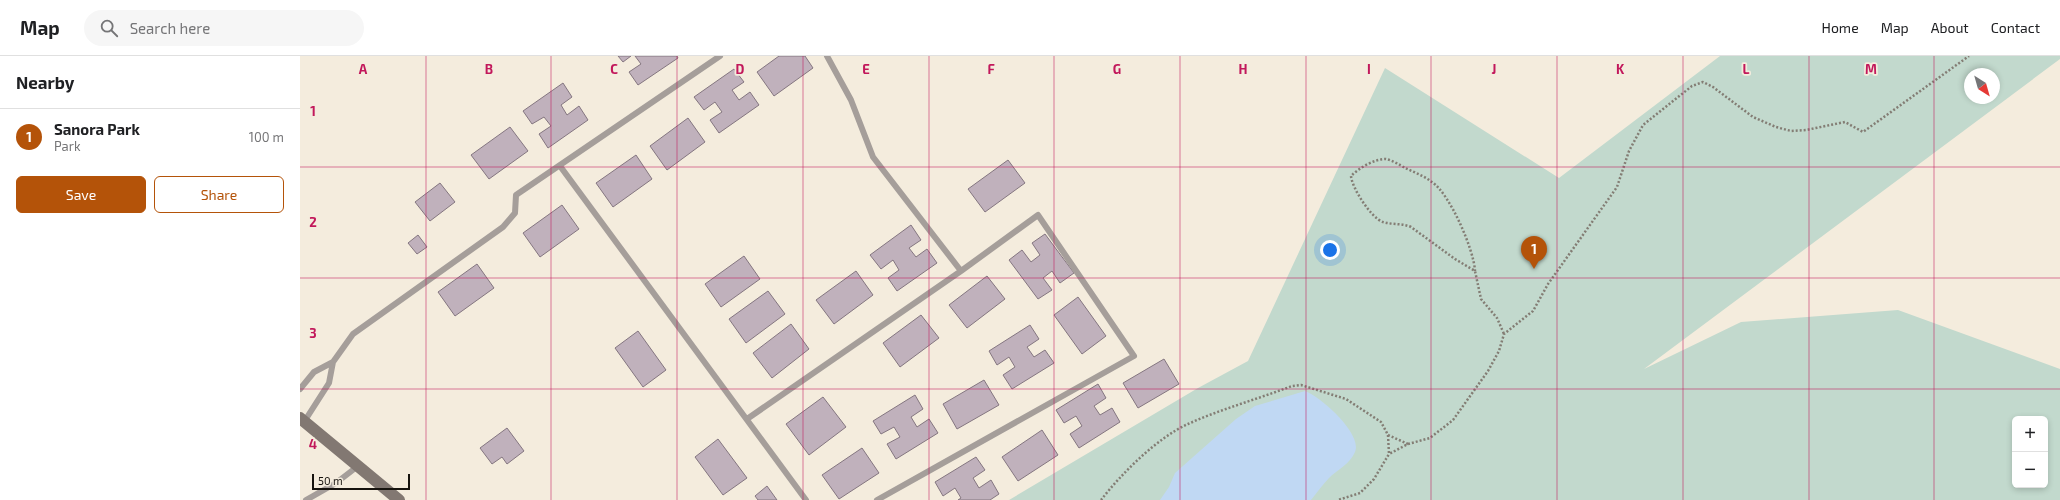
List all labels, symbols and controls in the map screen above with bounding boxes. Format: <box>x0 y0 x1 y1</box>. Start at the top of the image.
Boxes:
search box <box>84 10 364 46</box>
text: Map <box>20 16 60 39</box>
icon: search <box>98 17 120 39</box>
text: Search here <box>130 19 210 37</box>
text: Home <box>1822 19 1859 36</box>
text: Map <box>1881 19 1909 36</box>
text: About <box>1931 19 1969 36</box>
text: Contact <box>1991 19 2040 36</box>
text: A <box>359 61 368 77</box>
text: B <box>485 61 493 77</box>
text: C <box>610 61 618 77</box>
text: D <box>736 61 745 77</box>
text: E <box>862 61 870 77</box>
text: F <box>987 61 995 77</box>
text: G <box>1113 61 1121 77</box>
text: H <box>1239 61 1248 77</box>
text: I <box>1367 61 1371 77</box>
text: J <box>1492 61 1496 77</box>
text: K <box>1616 61 1625 77</box>
text: L <box>1743 61 1750 77</box>
text: M <box>1865 61 1877 77</box>
north arrow <box>1964 68 2000 104</box>
text: Nearby <box>16 72 74 92</box>
text: 1 <box>310 103 316 119</box>
text: Sanora Park <box>54 120 140 138</box>
text: 1 <box>26 129 32 145</box>
text: 100 m <box>249 129 284 145</box>
text: Park <box>54 138 81 154</box>
button: Save <box>16 176 146 213</box>
button: Share <box>154 176 284 213</box>
text: 2 <box>309 214 317 230</box>
pin: 1 <box>1521 236 1547 269</box>
your location <box>1320 240 1340 260</box>
text: 3 <box>309 325 317 341</box>
map controls <box>2012 416 2048 488</box>
button: + <box>2012 416 2048 452</box>
text: 4 <box>309 436 317 452</box>
button: − <box>2012 452 2048 488</box>
scale bar <box>312 472 410 491</box>
text: 50 m <box>318 474 343 487</box>

